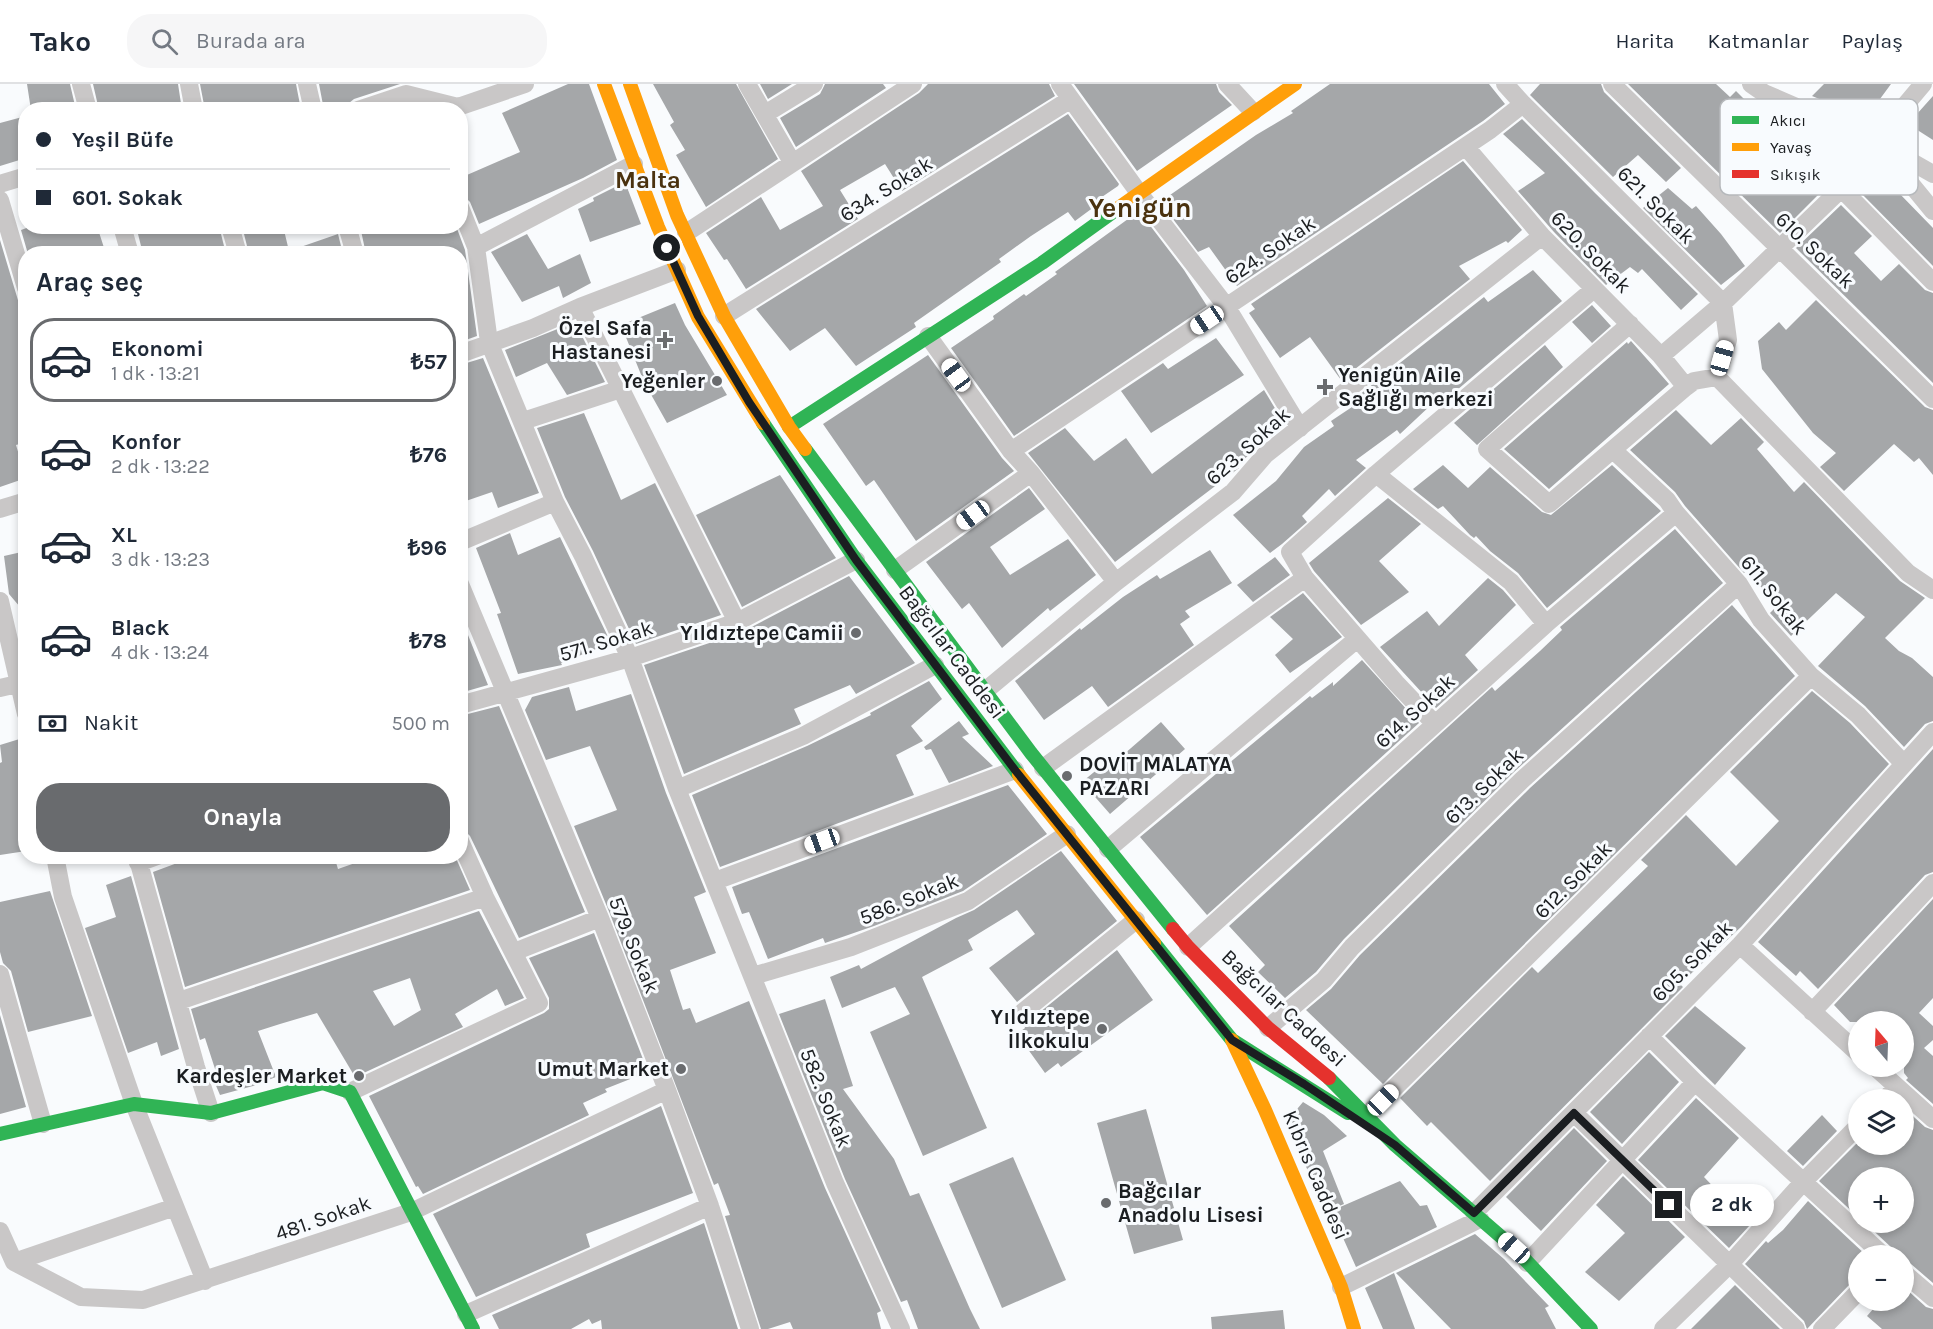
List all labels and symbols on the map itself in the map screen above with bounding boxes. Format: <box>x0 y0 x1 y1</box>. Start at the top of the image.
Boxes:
legend <box>1720 99 1918 195</box>
text: Akıcı <box>1770 111 1806 130</box>
text: Yavaş <box>1770 138 1812 157</box>
street label: 634. Sokak <box>835 151 937 227</box>
street label: 621. Sokak <box>1612 161 1700 249</box>
text: Sıkışık <box>1770 165 1820 184</box>
district label: Malta <box>615 166 681 194</box>
district label: Yenigün <box>1088 192 1192 224</box>
street label: 620. Sokak <box>1546 206 1636 298</box>
street label: 610. Sokak <box>1771 207 1859 293</box>
street label: 624. Sokak <box>1220 211 1320 289</box>
route start <box>653 234 680 261</box>
car <box>1187 302 1227 338</box>
place label: Özel Safa Hastanesi <box>551 316 652 364</box>
marker: Özel Safa Hastanesi <box>656 331 674 349</box>
car <box>1708 338 1736 378</box>
car <box>938 355 974 395</box>
place label: Yenigün Aile Sağlığı merkezi <box>1338 363 1494 411</box>
place label: Yeğenler <box>621 369 706 393</box>
marker: Yeğenler <box>710 374 724 388</box>
marker: Yenigün Aile Sağlığı merkezi <box>1316 378 1334 396</box>
street label: 623. Sokak <box>1201 402 1295 490</box>
car <box>953 497 993 533</box>
street label: 611. Sokak <box>1736 551 1813 640</box>
street label: Bağcılar Caddesi <box>894 580 1010 724</box>
street label: 571. Sokak <box>556 615 656 667</box>
place label: Yıldıztepe Camii <box>680 621 844 645</box>
marker: Yıldıztepe Camii <box>849 626 863 640</box>
street label: 614. Sokak <box>1370 669 1460 753</box>
street label: 613. Sokak <box>1440 743 1528 829</box>
place label: DOVİT MALATYA PAZARI <box>1079 751 1232 800</box>
marker: DOVİT MALATYA PAZARI <box>1060 769 1074 783</box>
car <box>802 826 842 856</box>
street label: 612. Sokak <box>1529 836 1617 924</box>
street label: 586. Sokak <box>856 868 962 930</box>
street label: 579. Sokak <box>604 893 664 997</box>
street label: 605. Sokak <box>1647 915 1738 1006</box>
street label: Bağcılar Caddesi <box>1217 944 1351 1072</box>
place label: Yıldıztepe İlkokulu <box>991 1005 1090 1053</box>
north arrow <box>1848 1011 1914 1077</box>
marker: Yıldıztepe İlkokulu <box>1095 1022 1109 1036</box>
street label: 582. Sokak <box>795 1045 857 1151</box>
place label: Umut Market <box>537 1057 669 1081</box>
marker: Umut Market <box>674 1062 688 1076</box>
place label: Kardeşler Market <box>176 1064 347 1088</box>
marker: Kardeşler Market <box>352 1069 366 1083</box>
car <box>1364 1081 1402 1119</box>
street label: Kıbrıs Caddesi <box>1278 1106 1354 1244</box>
place label: Bağcılar Anadolu Lisesi <box>1118 1179 1264 1227</box>
callout: 2 dk <box>1690 1184 1774 1226</box>
street label: 481. Sokak <box>272 1190 374 1246</box>
route end <box>1655 1191 1682 1218</box>
marker: Bağcılar Anadolu Lisesi <box>1099 1196 1113 1210</box>
car <box>1495 1229 1533 1267</box>

